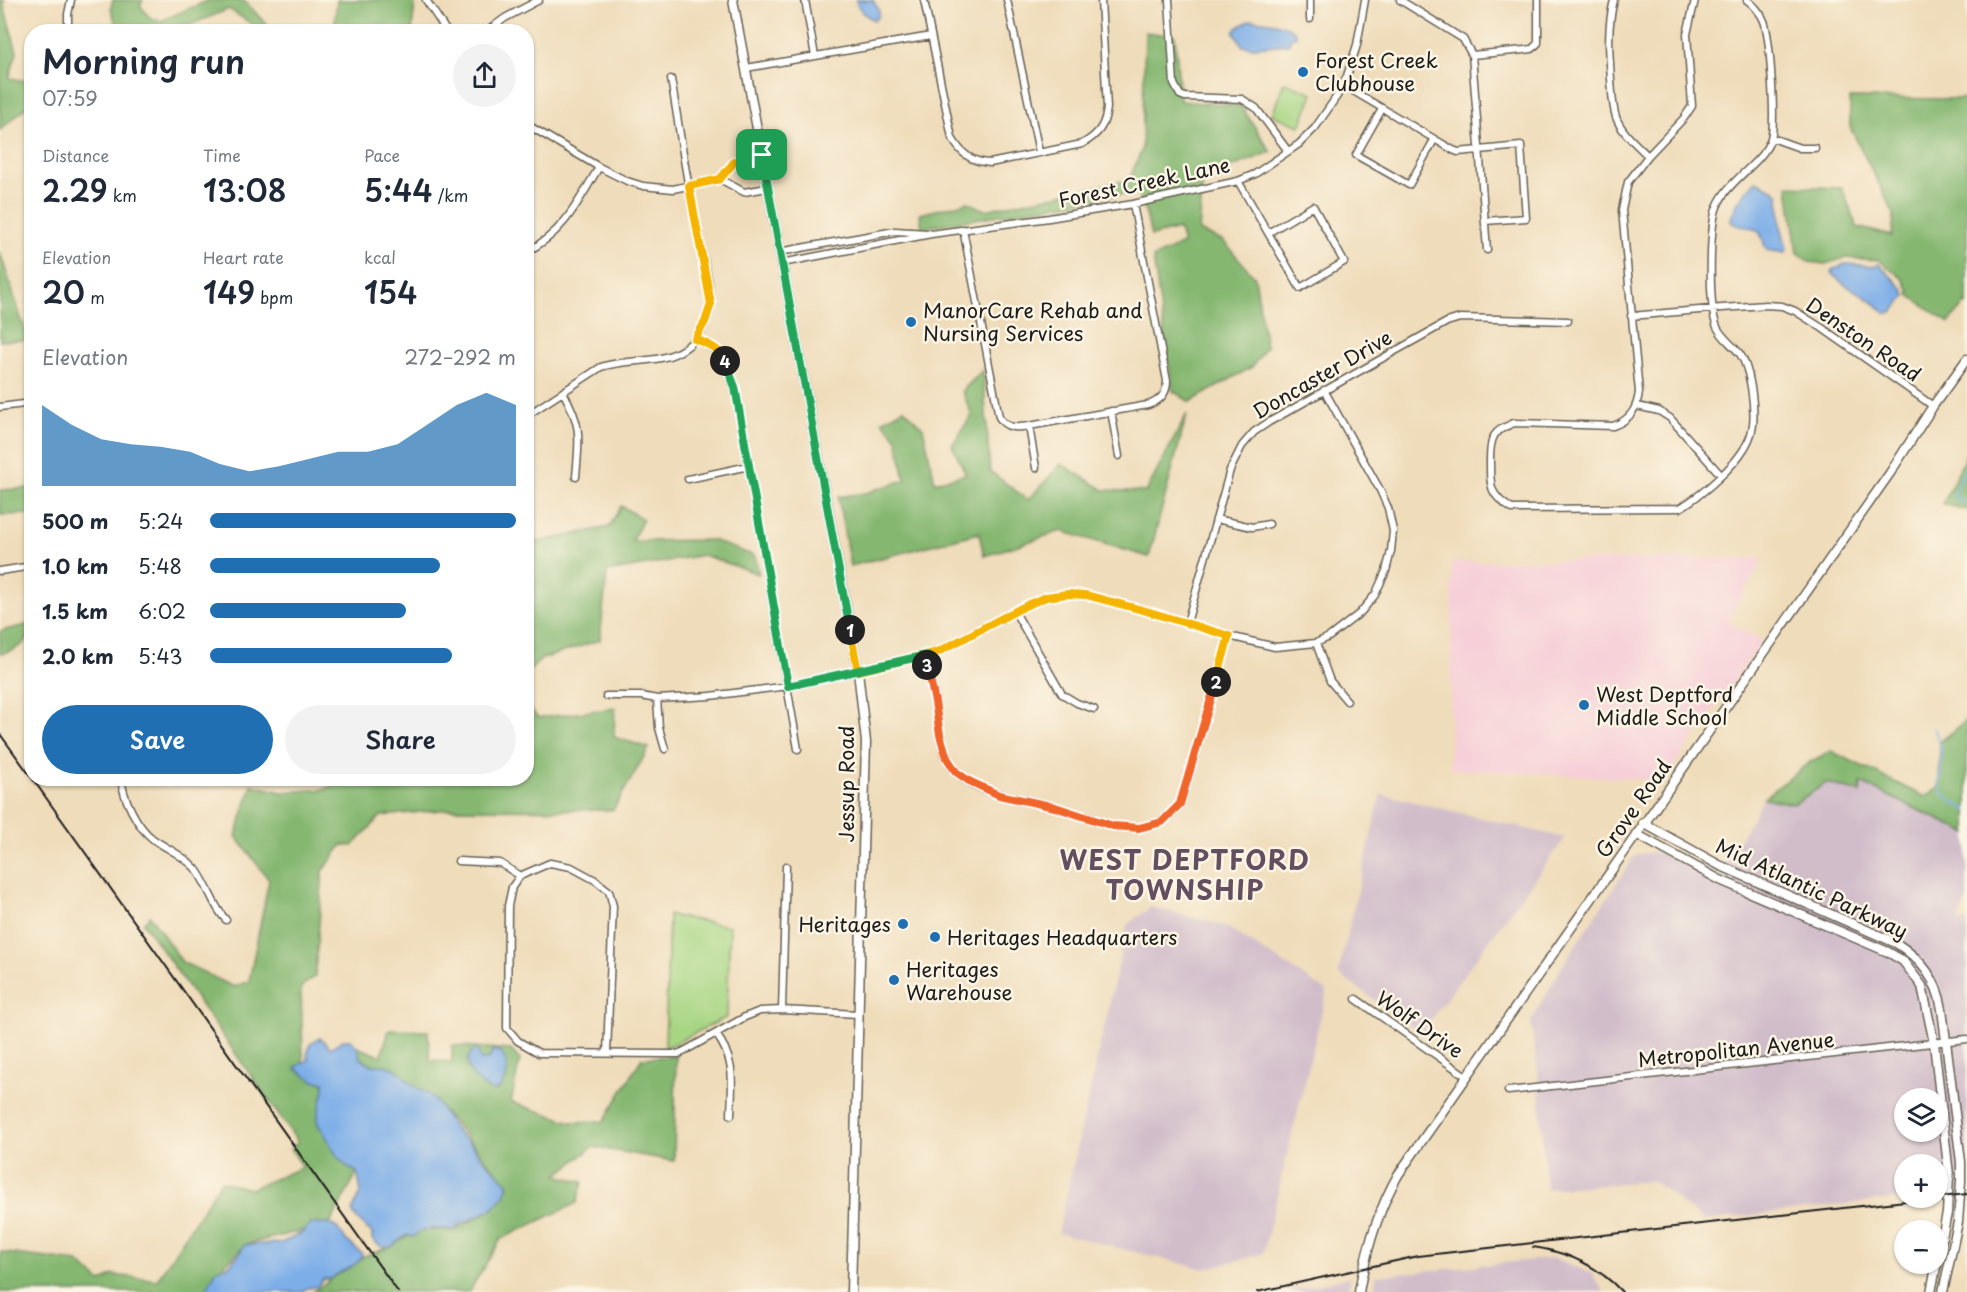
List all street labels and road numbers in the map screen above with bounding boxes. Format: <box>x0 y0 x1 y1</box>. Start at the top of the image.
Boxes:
street label: Forest Creek Lane <box>1055 149 1233 215</box>
street label: Denston Road <box>1801 290 1927 388</box>
street label: Doncaster Drive <box>1247 322 1397 426</box>
street label: Jessup Road <box>831 726 861 842</box>
street label: Grove Road <box>1588 753 1678 863</box>
street label: Mid Atlantic Parkway <box>1711 830 1913 946</box>
street label: Wolf Drive <box>1370 983 1470 1065</box>
street label: Metropolitan Avenue <box>1636 1024 1836 1074</box>

